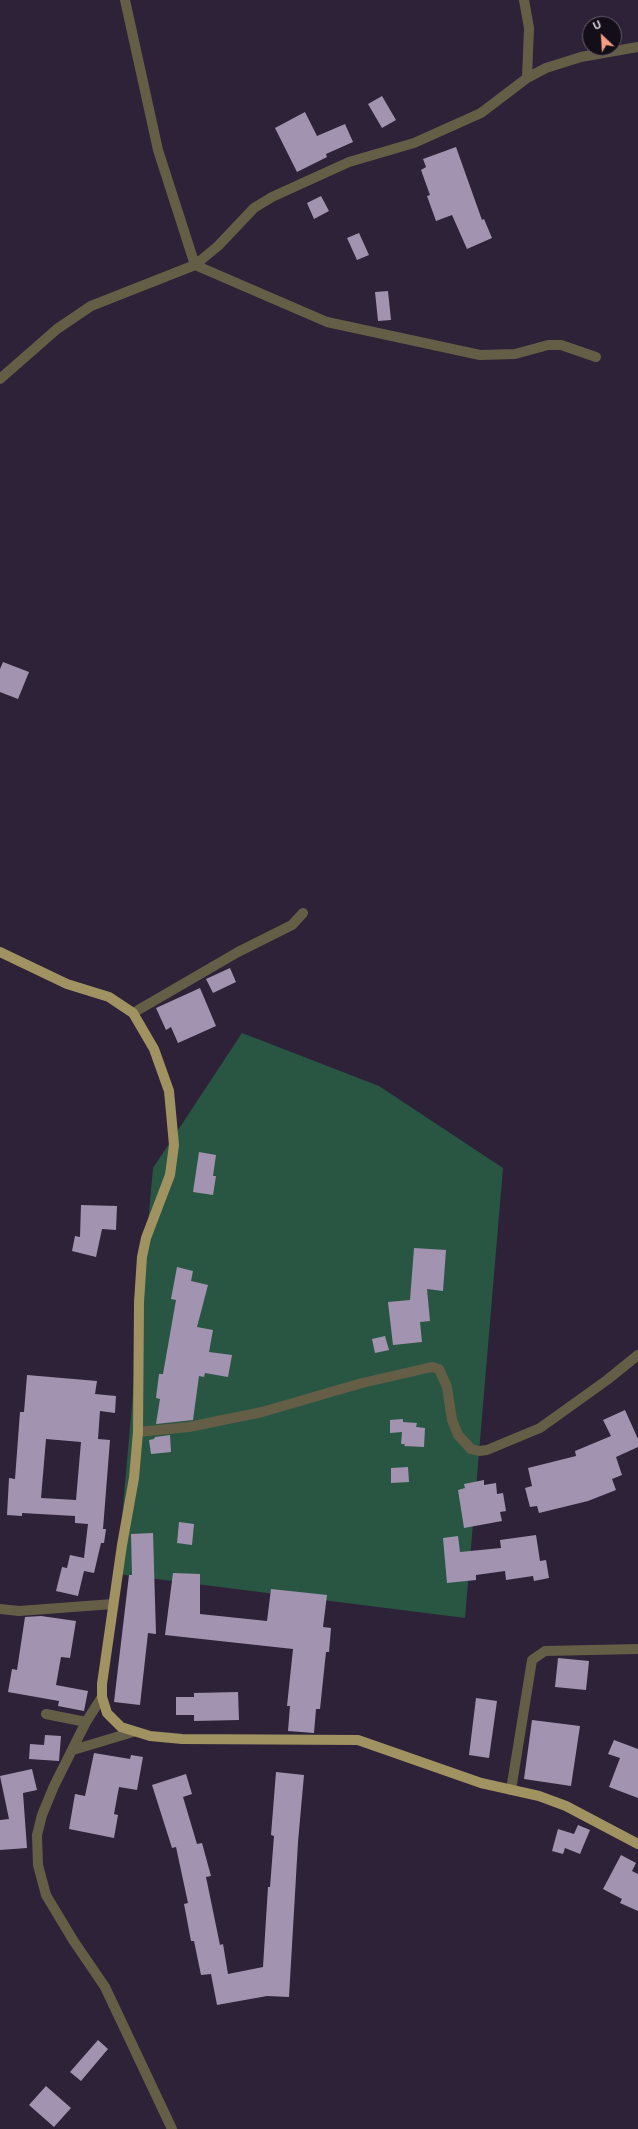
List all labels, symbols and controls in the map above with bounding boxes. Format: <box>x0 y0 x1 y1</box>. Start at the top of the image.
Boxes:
north arrow <box>582 16 622 56</box>
text: U <box>591 18 603 33</box>

